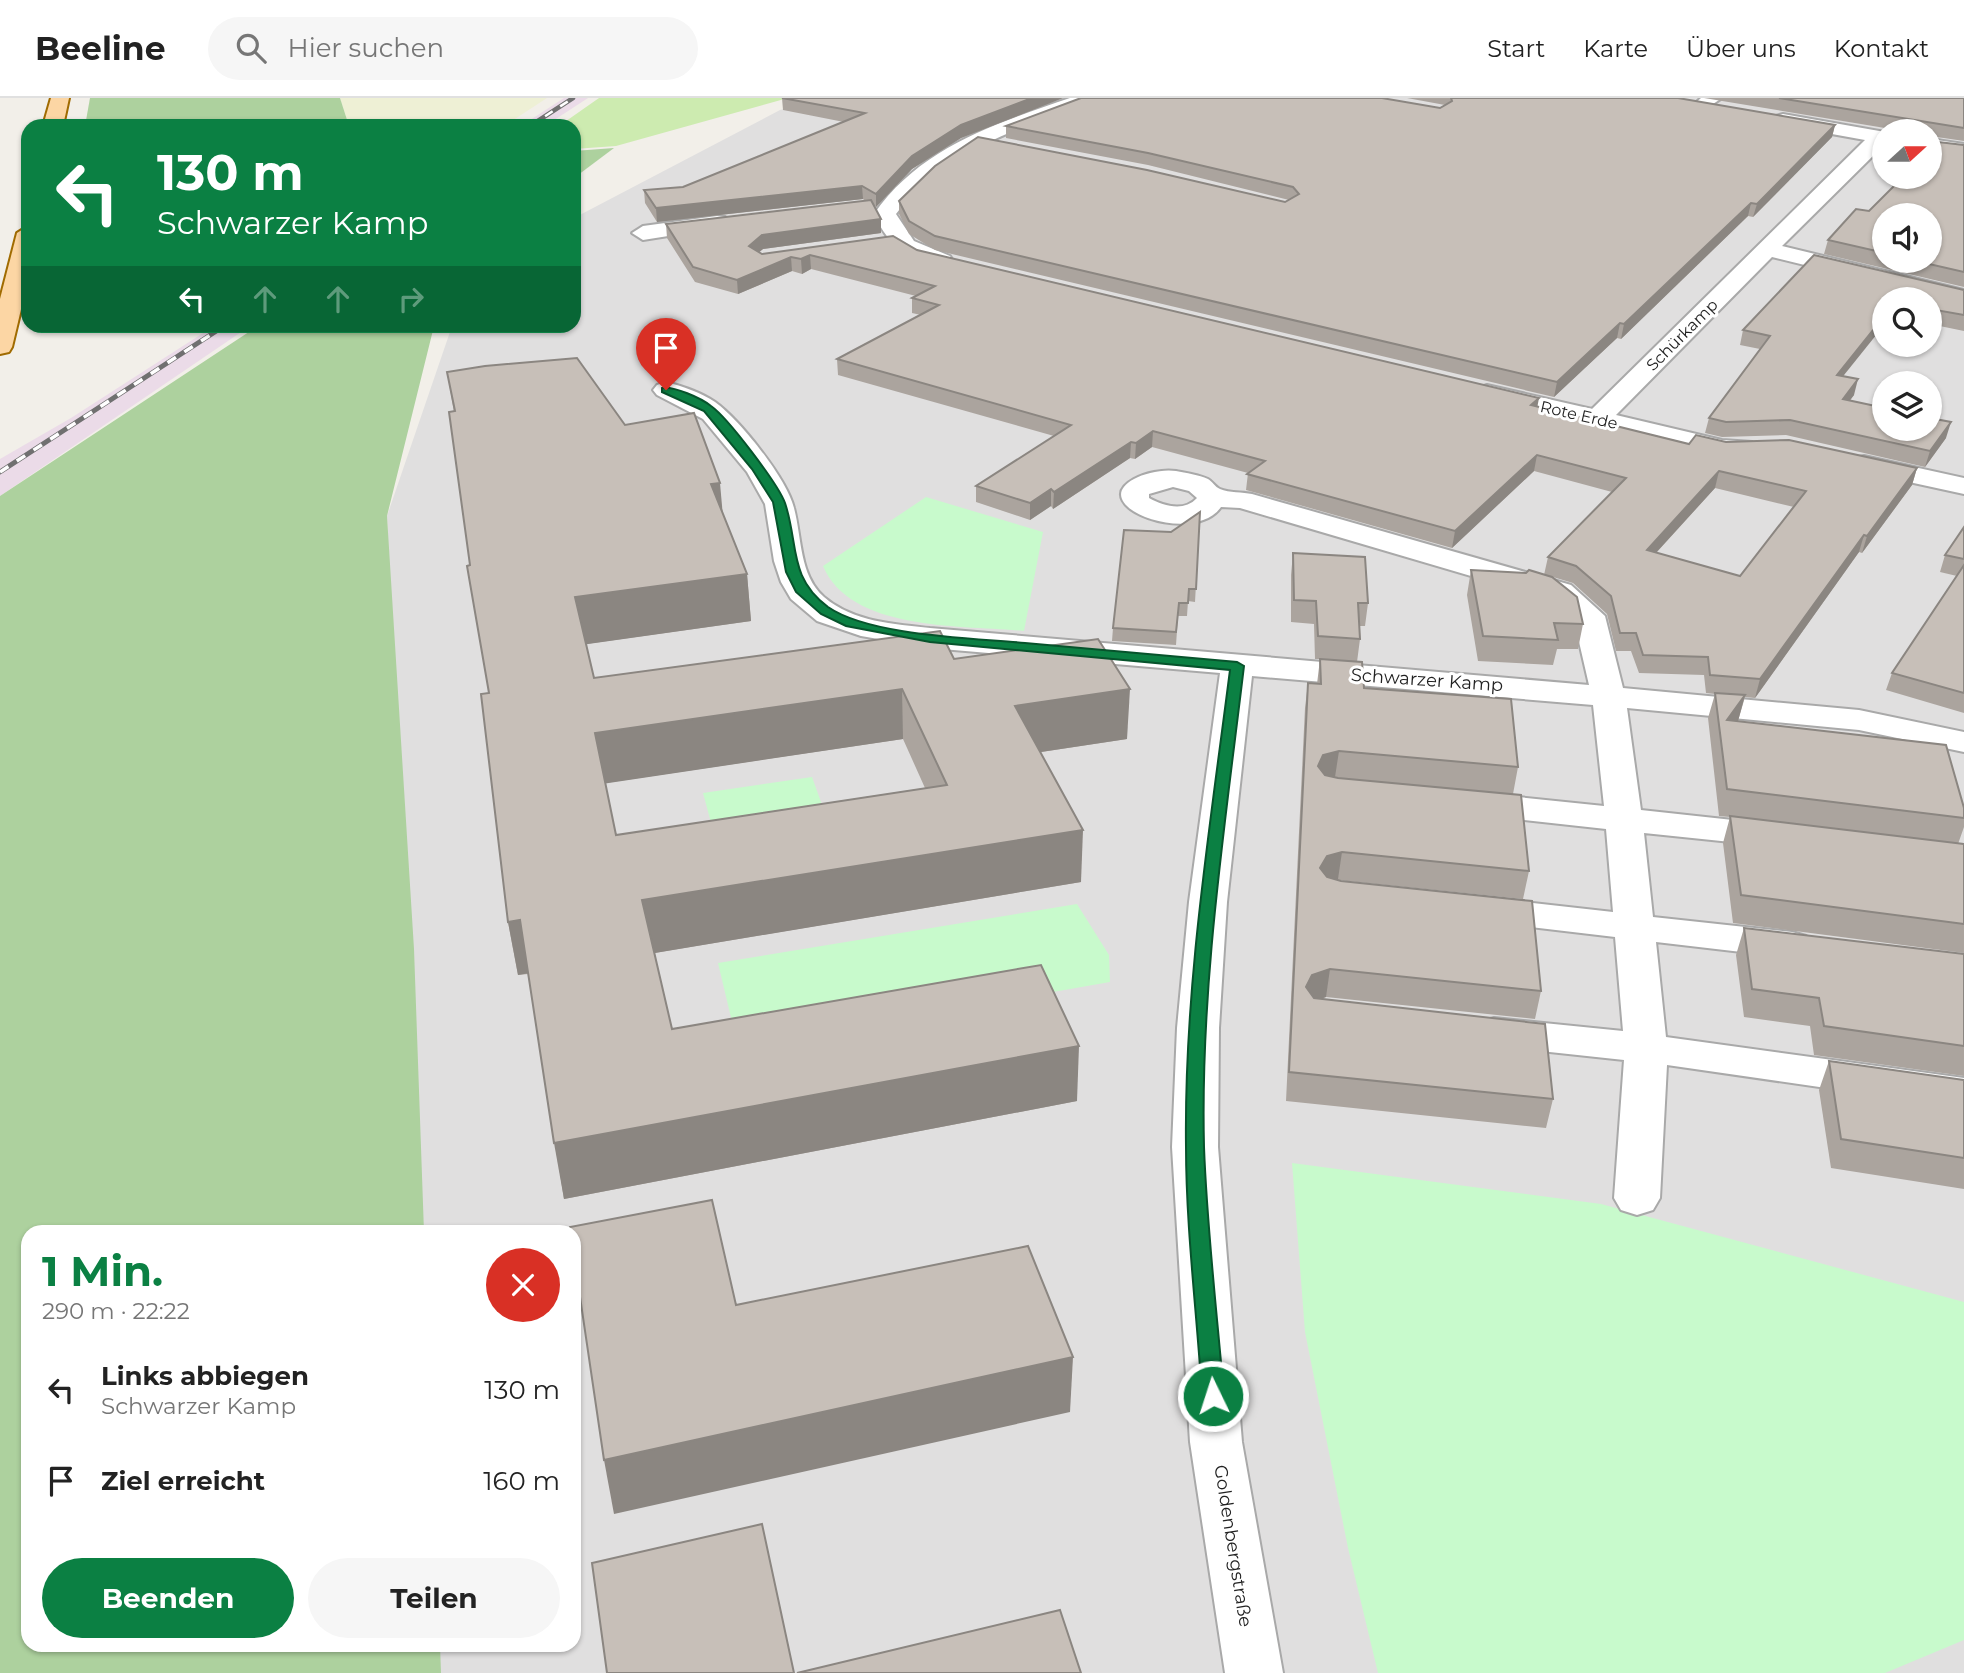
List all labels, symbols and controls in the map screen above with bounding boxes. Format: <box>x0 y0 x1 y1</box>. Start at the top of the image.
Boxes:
search box <box>208 17 698 80</box>
text: Beeline <box>35 28 166 68</box>
icon: search <box>232 29 270 67</box>
text: Hier suchen <box>288 32 444 64</box>
text: Start <box>1487 34 1545 63</box>
text: Karte <box>1583 34 1648 63</box>
text: Über uns <box>1686 34 1796 63</box>
text: Kontakt <box>1834 34 1929 63</box>
north arrow <box>1872 119 1942 189</box>
map controls <box>1872 119 1942 441</box>
text: 130 m <box>157 143 304 202</box>
icon: left <box>42 147 133 238</box>
text: Schwarzer Kamp <box>157 203 428 242</box>
button: sound <box>1872 203 1942 273</box>
icon: left <box>173 280 211 318</box>
icon: ahead <box>246 280 284 318</box>
icon: ahead <box>319 280 357 318</box>
icon: right <box>392 280 430 318</box>
button: search <box>1872 287 1942 357</box>
street label: Schürkamp <box>1642 295 1722 375</box>
pin <box>636 318 696 390</box>
icon: arrive <box>647 329 685 367</box>
button: layers <box>1872 371 1942 441</box>
street label: Rote Erde <box>1538 397 1620 433</box>
street label: Schwarzer Kamp <box>1350 664 1504 696</box>
text: 1 Min. <box>42 1245 163 1297</box>
button: close <box>486 1248 560 1322</box>
text: 290 m · 22:22 <box>42 1297 190 1325</box>
position arrow <box>1176 1359 1250 1433</box>
text: Links abbiegen <box>101 1360 309 1392</box>
icon: left <box>42 1371 80 1409</box>
text: 130 m <box>484 1374 560 1406</box>
text: Schwarzer Kamp <box>101 1392 296 1420</box>
icon: arrive <box>42 1462 80 1500</box>
street label: Goldenbergstraße <box>1209 1463 1257 1629</box>
text: Ziel erreicht <box>101 1465 265 1497</box>
text: 160 m <box>483 1465 560 1497</box>
button: Beenden <box>42 1558 294 1638</box>
button: Teilen <box>308 1558 560 1638</box>

